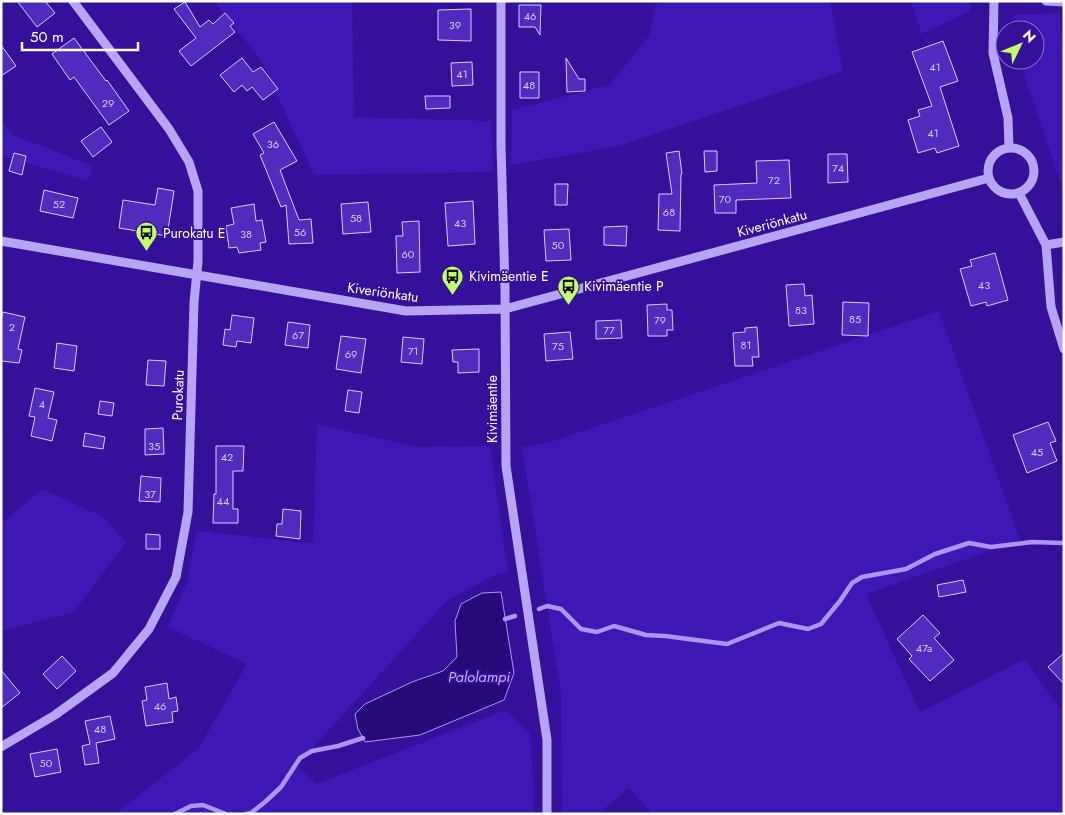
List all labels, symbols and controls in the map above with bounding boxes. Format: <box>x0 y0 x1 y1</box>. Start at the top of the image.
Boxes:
house number: 46 <box>524 8 536 24</box>
house number: 39 <box>449 17 461 33</box>
scale bar <box>22 20 139 52</box>
north arrow <box>995 20 1045 70</box>
text: N <box>1018 25 1041 47</box>
text: 50 m <box>30 26 64 48</box>
house number: 41 <box>929 59 941 75</box>
house number: 41 <box>456 66 468 82</box>
house number: 48 <box>523 77 535 93</box>
house number: 29 <box>102 95 114 111</box>
house number: 41 <box>927 125 939 141</box>
house number: 36 <box>267 136 279 152</box>
house number: 74 <box>832 160 845 176</box>
house number: 72 <box>768 172 780 188</box>
house number: 70 <box>719 191 732 207</box>
house number: 52 <box>53 196 65 212</box>
house number: 68 <box>663 204 675 220</box>
street label: Kiveriönkatu <box>735 204 809 242</box>
house number: 58 <box>350 210 362 226</box>
house number: 43 <box>454 215 466 231</box>
bus stop icon: Purokatu E <box>135 221 159 252</box>
place label: Purokatu E <box>163 223 225 243</box>
house number: 56 <box>294 224 306 240</box>
house number: 38 <box>240 226 252 242</box>
house number: 50 <box>552 237 565 253</box>
house number: 60 <box>402 246 415 262</box>
bus stop icon: Kivimäentie E <box>441 264 465 295</box>
place label: Kivimäentie E <box>469 266 549 286</box>
bus stop icon: Kivimäentie P <box>556 274 580 305</box>
place label: Kivimäentie P <box>584 276 664 296</box>
street label: Kiveriönkatu <box>346 277 420 307</box>
house number: 43 <box>978 277 990 293</box>
house number: 83 <box>795 302 807 318</box>
house number: 85 <box>849 311 861 327</box>
house number: 79 <box>654 312 666 328</box>
house number: 2 <box>9 319 15 335</box>
house number: 77 <box>603 322 615 338</box>
house number: 67 <box>292 327 304 343</box>
house number: 81 <box>741 337 751 353</box>
house number: 75 <box>552 338 564 354</box>
house number: 71 <box>408 343 418 359</box>
house number: 69 <box>345 346 357 362</box>
street label: Purokatu <box>167 369 189 421</box>
street label: Kivimäentie <box>482 375 502 443</box>
house number: 4 <box>39 396 46 412</box>
house number: 35 <box>148 438 160 454</box>
house number: 45 <box>1031 444 1043 460</box>
house number: 42 <box>221 449 233 465</box>
house number: 37 <box>144 486 156 502</box>
house number: 44 <box>217 493 230 509</box>
house number: 47a <box>916 640 932 656</box>
water label: Palolampi <box>448 666 510 688</box>
house number: 46 <box>154 698 166 714</box>
house number: 48 <box>94 721 106 737</box>
house number: 50 <box>40 755 53 771</box>

